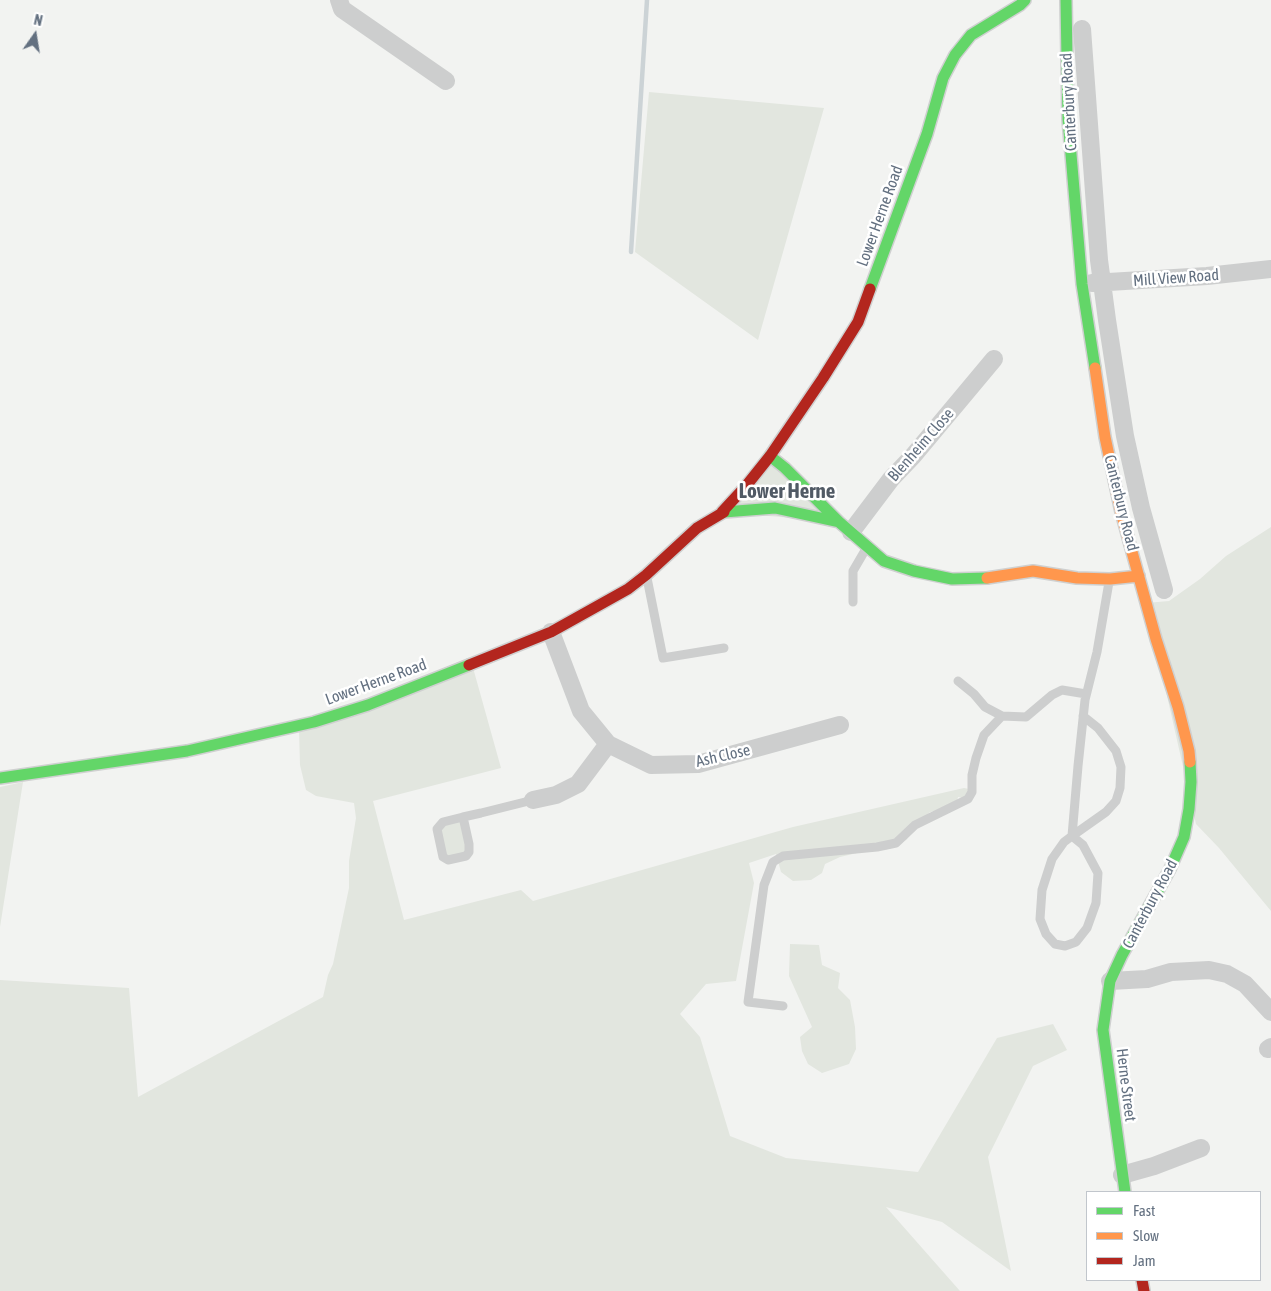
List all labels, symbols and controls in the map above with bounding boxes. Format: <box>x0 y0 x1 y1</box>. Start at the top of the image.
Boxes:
north arrow <box>10 10 60 60</box>
text: N <box>33 12 44 29</box>
street label: Canterbury Road <box>1057 52 1081 152</box>
street label: Lower Herne Road <box>853 163 907 269</box>
street label: Mill View Road <box>1132 265 1220 291</box>
street label: Blenheim Close <box>884 404 958 486</box>
street label: Canterbury Road <box>1100 453 1142 553</box>
district label: Lower Herne <box>739 478 835 504</box>
street label: Lower Herne Road <box>323 655 429 709</box>
street label: Ash Close <box>694 740 752 772</box>
street label: Canterbury Road <box>1118 856 1182 952</box>
street label: Herne Street <box>1112 1047 1140 1123</box>
legend <box>1086 1191 1261 1281</box>
text: Fast <box>1133 1202 1155 1219</box>
text: Slow <box>1133 1227 1159 1244</box>
text: Jam <box>1133 1252 1156 1269</box>

